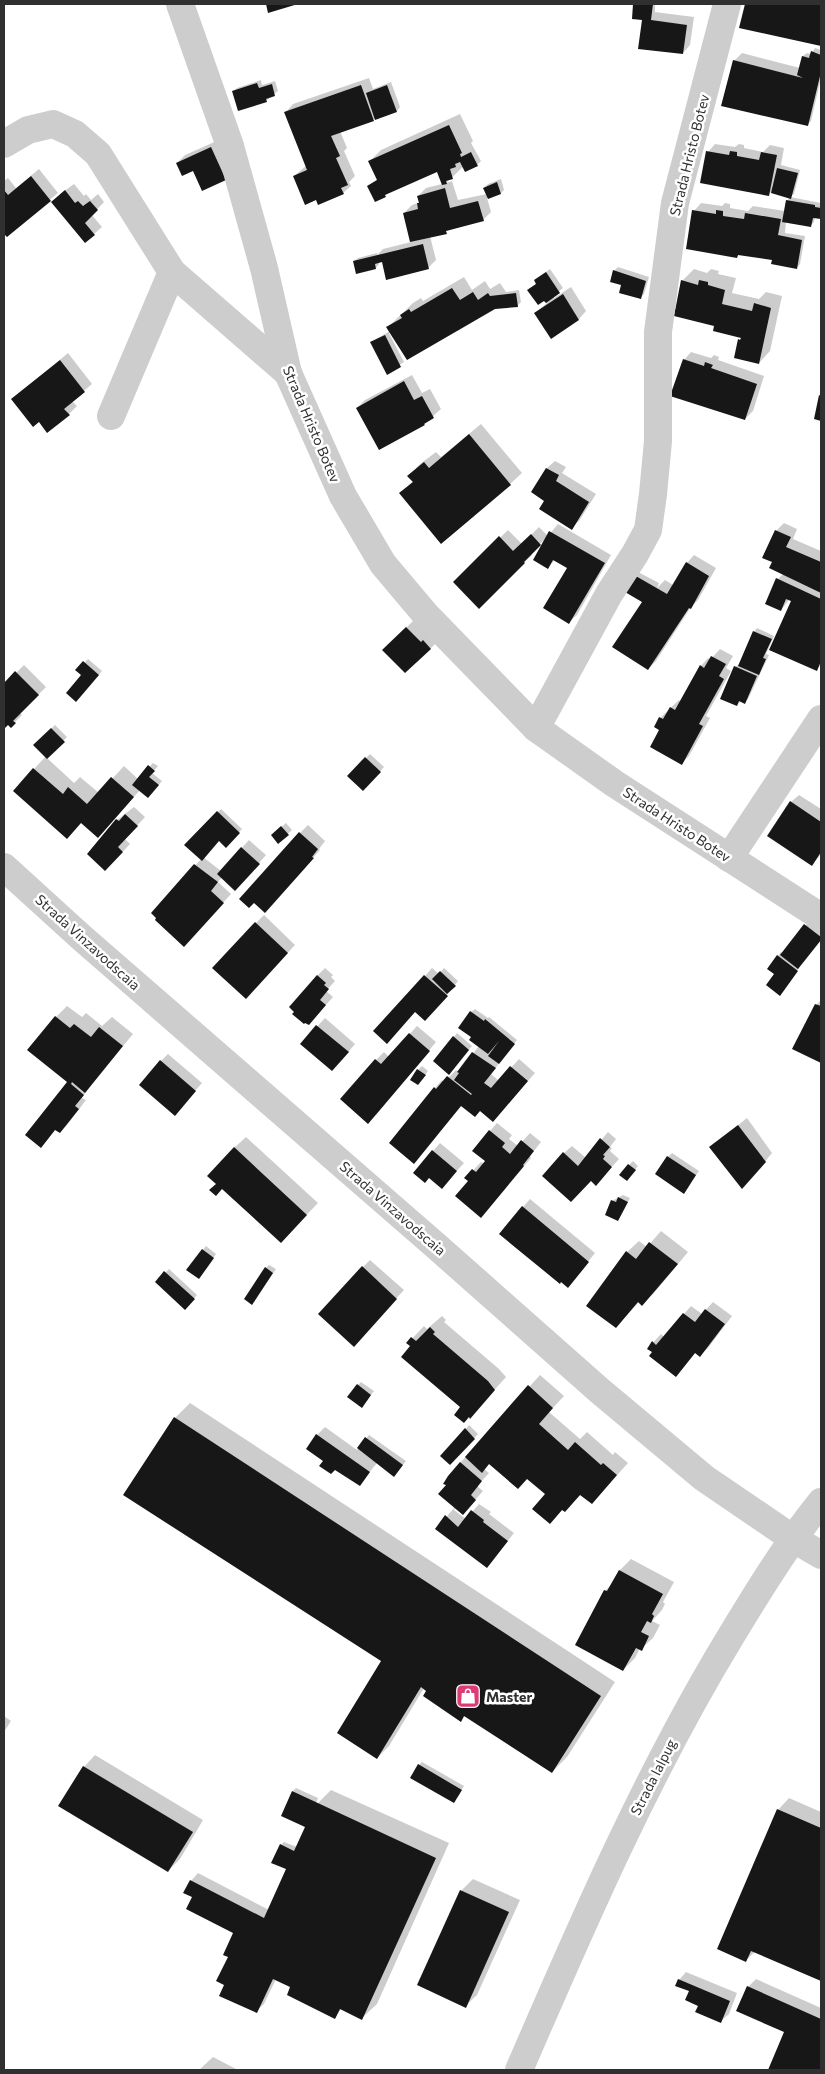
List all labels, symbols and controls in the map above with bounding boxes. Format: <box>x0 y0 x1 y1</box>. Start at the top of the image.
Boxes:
street label: Strada Hristo Botev <box>666 92 712 218</box>
street label: Strada Hristo Botev <box>280 363 344 485</box>
street label: Strada Hristo Botev <box>620 783 734 865</box>
street label: Strada Vinzavodscaia <box>32 891 144 993</box>
street label: Strada Vinzavodscaia <box>336 1157 450 1259</box>
shop icon: Master <box>455 1683 481 1709</box>
place label: Master <box>486 1688 532 1705</box>
street label: Strada Ialpug <box>627 1736 680 1818</box>

